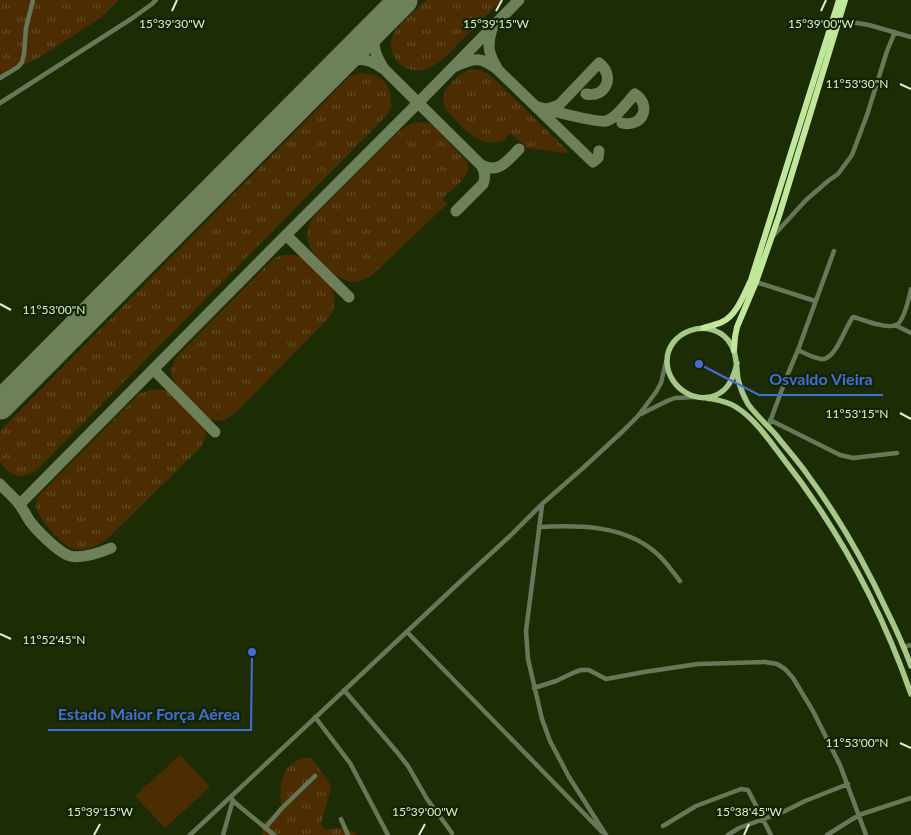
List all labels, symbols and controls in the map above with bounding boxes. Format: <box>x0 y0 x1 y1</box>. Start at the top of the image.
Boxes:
text: 15°39'30"W <box>139 16 206 31</box>
text: 15°39'15"W <box>463 16 530 31</box>
text: 15°39'00"W <box>788 16 855 31</box>
text: 11°53'30"N <box>826 76 888 91</box>
text: 11°53'00"N <box>23 302 85 317</box>
callout: Osvaldo Vieira <box>759 364 883 395</box>
text: Osvaldo Vieira <box>769 369 873 388</box>
text: 11°53'15"N <box>826 406 888 421</box>
text: 11°52'45"N <box>23 632 85 647</box>
callout: Estado Maior Força Aérea <box>48 699 251 730</box>
text: Estado Maior Força Aérea <box>58 704 240 723</box>
text: 11°53'00"N <box>826 735 888 750</box>
text: 15°39'15"W <box>67 804 134 819</box>
text: 15°39'00"W <box>392 804 459 819</box>
text: 15°38'45"W <box>716 804 783 819</box>

